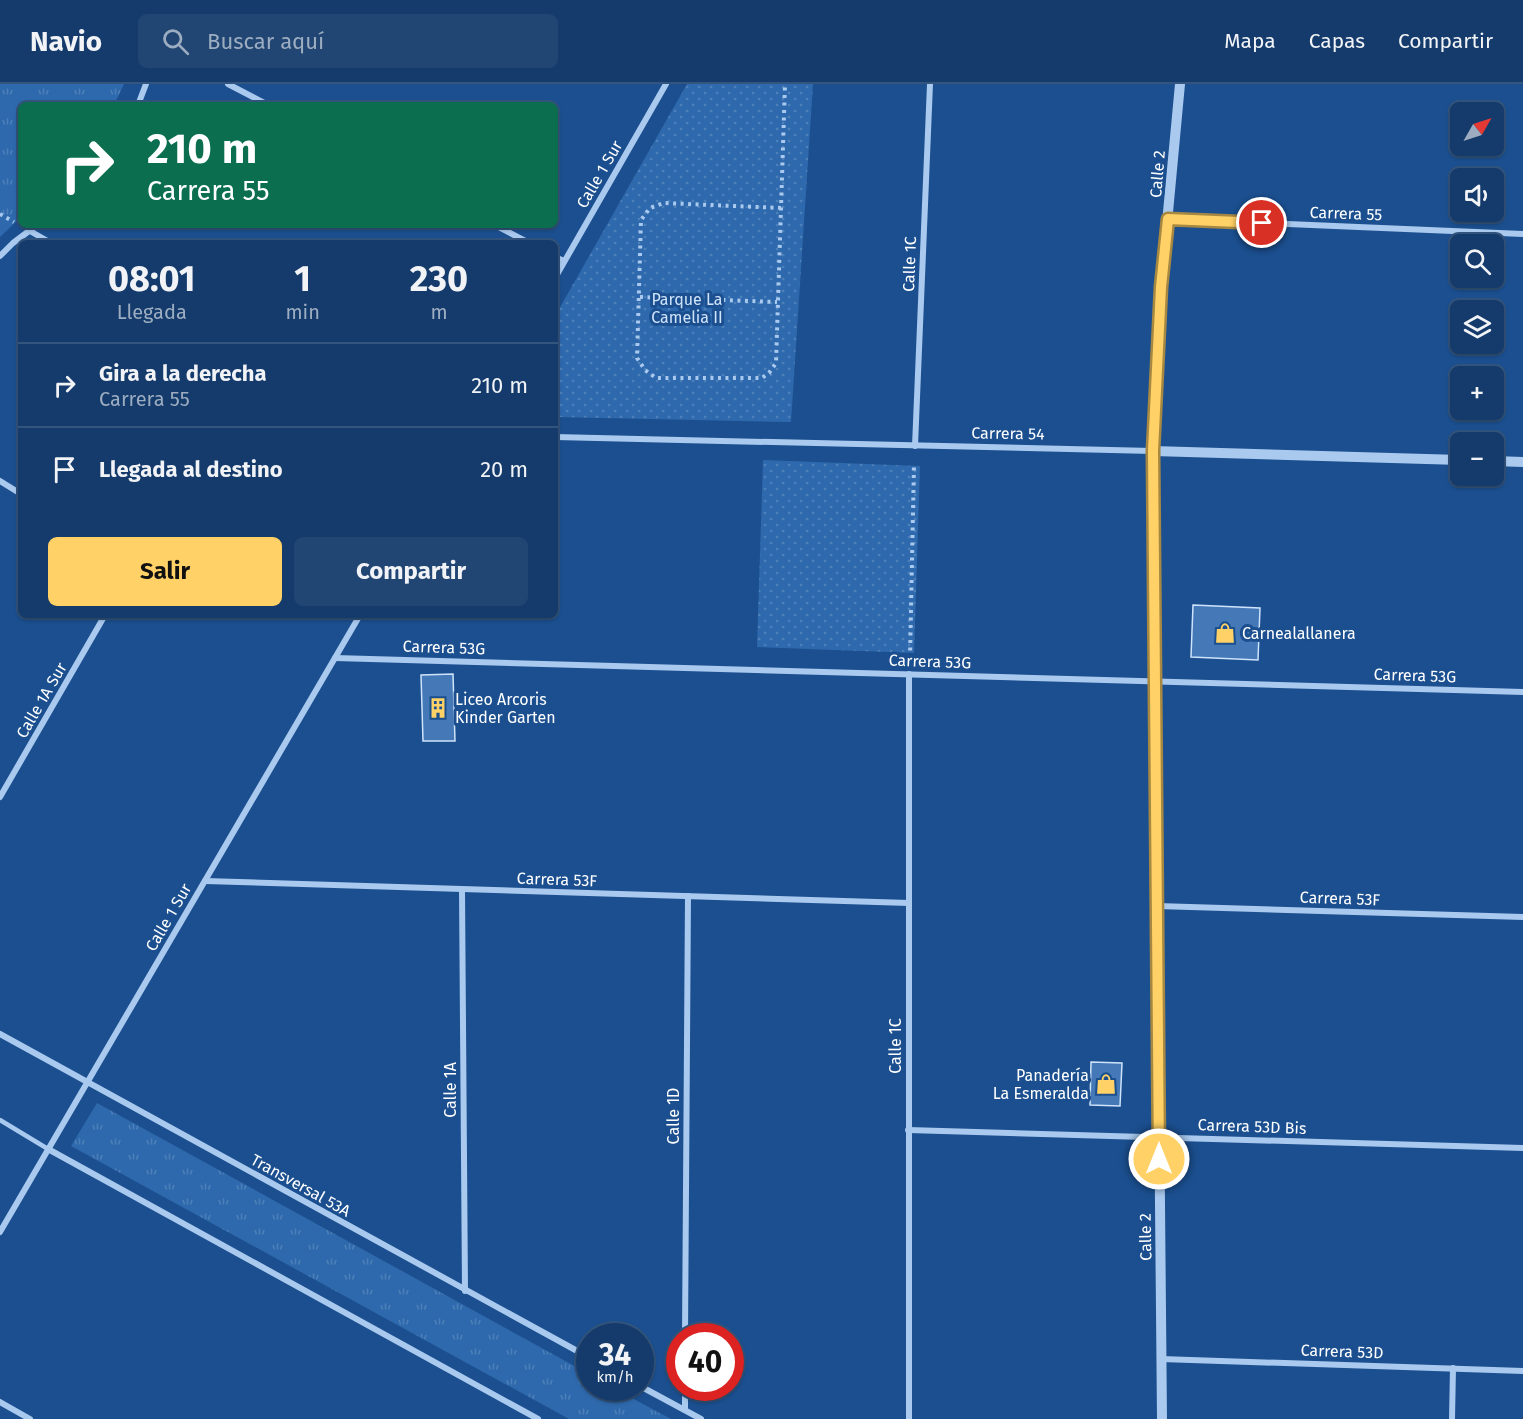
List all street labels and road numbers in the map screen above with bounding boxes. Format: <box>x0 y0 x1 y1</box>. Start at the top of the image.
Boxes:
street label: Calle 1 Sur <box>572 136 627 211</box>
street label: Calle 2 <box>1146 149 1169 199</box>
street label: Carrera 55 <box>1309 203 1383 224</box>
street label: Calle 1C <box>899 236 920 292</box>
street label: Carrera 54 <box>971 423 1045 444</box>
street label: Carrera 53G <box>402 637 486 658</box>
street label: Carrera 53G <box>888 651 972 672</box>
street label: Calle 1A Sur <box>12 658 71 741</box>
street label: Carrera 53G <box>1373 665 1457 686</box>
street label: Carrera 53F <box>516 869 598 890</box>
street label: Calle 1 Sur <box>141 879 196 954</box>
street label: Carrera 53F <box>1299 888 1381 909</box>
street label: Calle 1C <box>886 1018 905 1074</box>
street label: Calle 1A <box>441 1061 460 1118</box>
street label: Calle 1D <box>664 1088 683 1144</box>
street label: Carrera 53D Bis <box>1197 1115 1307 1138</box>
street label: Transversal 53A <box>248 1150 355 1221</box>
street label: Calle 2 <box>1136 1213 1155 1261</box>
street label: Carrera 53D <box>1300 1341 1384 1362</box>

